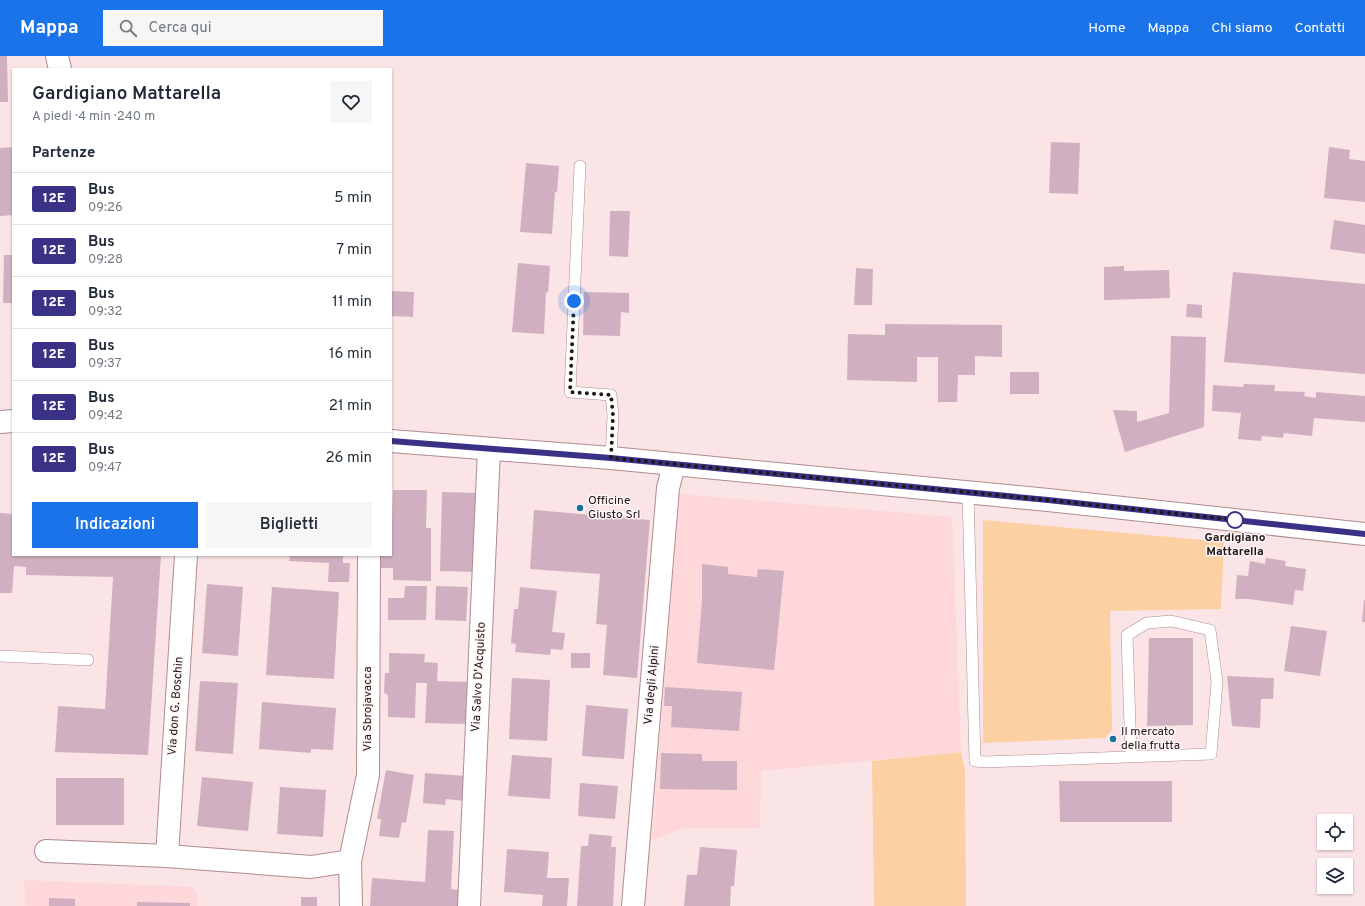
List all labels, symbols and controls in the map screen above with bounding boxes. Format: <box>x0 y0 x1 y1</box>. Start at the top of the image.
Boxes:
search box <box>103 10 383 46</box>
text: Mappa <box>20 16 79 40</box>
icon: search <box>117 17 139 39</box>
text: Cerca qui <box>149 19 212 38</box>
text: Home <box>1088 20 1125 37</box>
text: Mappa <box>1147 20 1189 37</box>
text: Chi siamo <box>1211 20 1273 37</box>
text: Contatti <box>1295 20 1345 37</box>
button: heart <box>330 81 372 123</box>
text: Gardigiano Mattarella <box>32 82 221 106</box>
text: A piedi · 4 min · 240 m <box>32 109 155 125</box>
text: Partenze <box>32 144 95 163</box>
text: Bus <box>88 181 115 200</box>
text: 5 min <box>334 189 372 208</box>
text: 12E <box>43 190 65 207</box>
text: 09:26 <box>88 200 123 216</box>
text: Bus <box>88 233 115 252</box>
text: 7 min <box>336 241 372 260</box>
text: 12E <box>43 242 65 259</box>
text: 09:28 <box>88 252 123 268</box>
text: Bus <box>88 285 115 304</box>
your location <box>564 291 584 311</box>
text: 11 min <box>332 293 372 312</box>
text: 12E <box>43 294 65 311</box>
text: 09:32 <box>88 304 123 320</box>
text: Bus <box>88 337 115 356</box>
text: 16 min <box>329 345 372 364</box>
text: 12E <box>43 346 65 363</box>
text: 09:37 <box>88 356 122 372</box>
text: Bus <box>88 389 115 408</box>
text: 21 min <box>329 397 372 416</box>
text: 12E <box>43 398 65 415</box>
text: 09:42 <box>88 408 123 424</box>
text: Bus <box>88 441 115 460</box>
text: 26 min <box>325 449 372 468</box>
text: 12E <box>43 450 65 467</box>
text: 09:47 <box>88 460 122 476</box>
place label: Officine Giusto Srl <box>588 493 640 523</box>
button: Indicazioni <box>32 502 198 548</box>
button: Biglietti <box>206 502 372 548</box>
marker: Officine Giusto Srl <box>575 503 585 513</box>
marker: Gardigiano Mattarella <box>1226 511 1244 529</box>
place label: Gardigiano Mattarella <box>1205 530 1266 560</box>
street label: Via Salvo D'Acquisto <box>468 621 490 732</box>
street label: Via degli Alpini <box>641 645 663 725</box>
street label: Via don G. Boschin <box>165 656 187 756</box>
street label: Via Sbrojavacca <box>360 667 376 751</box>
place label: Il mercato della frutta <box>1121 724 1180 754</box>
marker: Il mercato della frutta <box>1108 734 1118 744</box>
map controls <box>1317 814 1353 894</box>
button: locate <box>1317 814 1353 850</box>
button: layers <box>1317 858 1353 894</box>

